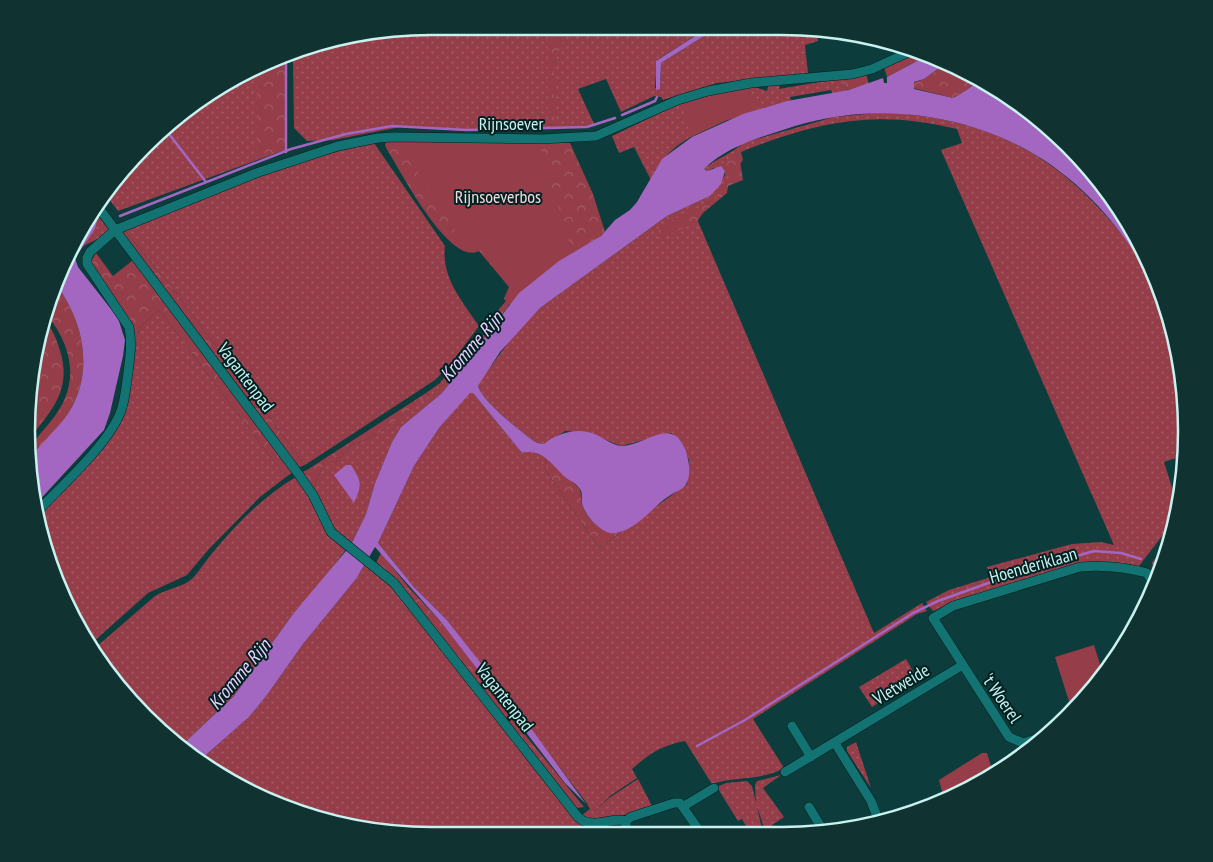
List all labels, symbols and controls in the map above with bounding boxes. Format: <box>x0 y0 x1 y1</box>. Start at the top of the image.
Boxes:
street label: Rijnsoever <box>479 112 543 135</box>
park label: Rijnsoeverbos <box>455 185 541 208</box>
water label: Kromme Rijn <box>434 305 509 386</box>
street label: Vagantenpad <box>212 337 279 416</box>
street label: Hoenderiklaan <box>986 541 1080 589</box>
water label: Kromme Rijn <box>203 633 276 714</box>
street label: Vagantenpad <box>470 657 539 736</box>
street label: Vletweide <box>868 658 933 710</box>
street label: 't Woerel <box>977 669 1027 728</box>

